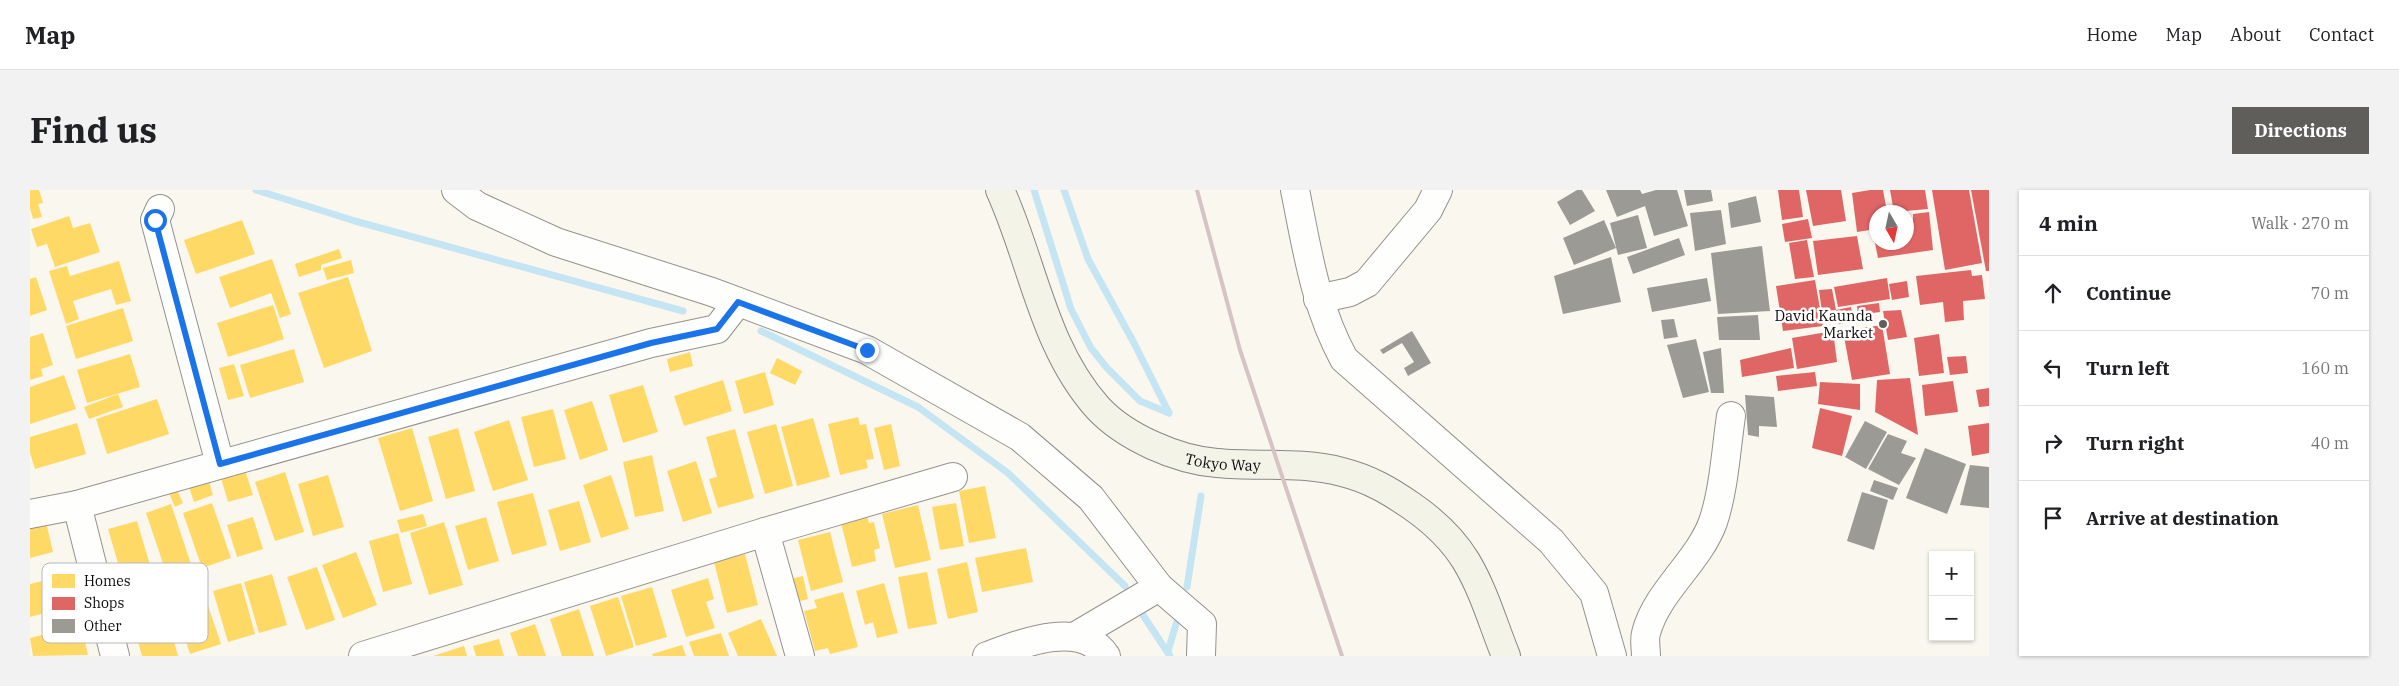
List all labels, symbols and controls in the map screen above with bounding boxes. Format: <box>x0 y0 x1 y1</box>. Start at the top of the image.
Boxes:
text: Map <box>25 19 75 51</box>
text: Home <box>2086 23 2138 46</box>
text: Map <box>2166 23 2202 46</box>
text: About <box>2230 23 2281 46</box>
text: Contact <box>2309 23 2374 46</box>
text: Find us <box>30 107 157 153</box>
button: Directions <box>2232 107 2369 154</box>
north arrow <box>1869 205 1914 250</box>
route start <box>144 209 167 232</box>
text: 4 min <box>2039 209 2098 237</box>
text: Walk · 270 m <box>2251 213 2349 233</box>
icon: ahead <box>2039 279 2067 307</box>
text: Continue <box>2086 281 2171 305</box>
text: 70 m <box>2311 283 2349 303</box>
place label: David Kaunda Market <box>1774 306 1873 342</box>
marker: David Kaunda Market <box>1877 318 1889 330</box>
route end <box>856 339 879 362</box>
icon: left <box>2039 354 2067 382</box>
text: Turn left <box>2086 356 2169 380</box>
text: 160 m <box>2301 358 2349 378</box>
icon: right <box>2039 429 2067 457</box>
text: Turn right <box>2086 431 2184 455</box>
text: 40 m <box>2311 433 2349 453</box>
street label: Tokyo Way <box>1183 448 1261 474</box>
icon: arrive <box>2039 504 2067 532</box>
text: Arrive at destination <box>2086 506 2279 530</box>
map controls <box>1929 551 1974 641</box>
button: + <box>1929 551 1974 596</box>
legend <box>42 563 208 643</box>
text: Homes <box>84 572 131 590</box>
text: Shops <box>84 594 124 612</box>
button: − <box>1929 596 1974 641</box>
text: Other <box>84 617 122 635</box>

